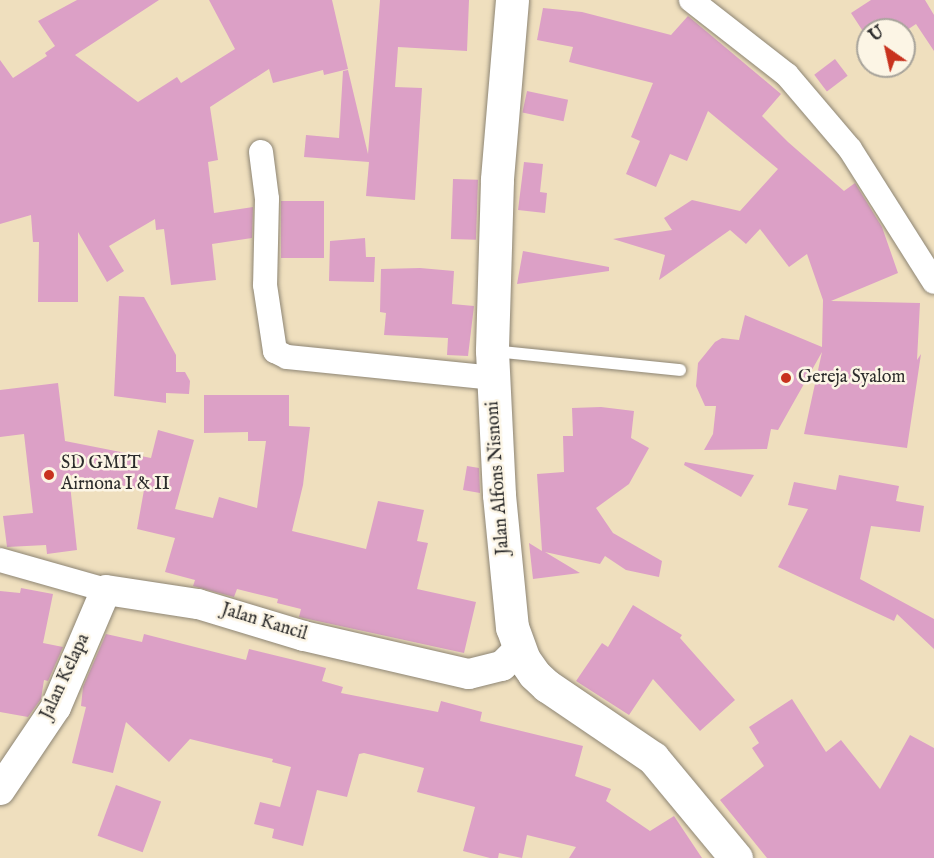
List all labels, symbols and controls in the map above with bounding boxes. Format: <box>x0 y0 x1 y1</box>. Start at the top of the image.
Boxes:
north arrow <box>856 18 916 78</box>
text: U <box>866 23 888 47</box>
place label: Gereja Syalom <box>798 367 905 389</box>
marker: Gereja Syalom <box>779 371 793 385</box>
street label: Jalan Alfons Nisnoni <box>483 400 515 556</box>
place label: SD GMIT Airnona I & II <box>61 454 170 496</box>
marker: SD GMIT Airnona I & II <box>42 468 56 482</box>
street label: Jalan Kancil <box>218 600 310 646</box>
street label: Jalan Kelapa <box>37 631 95 723</box>

